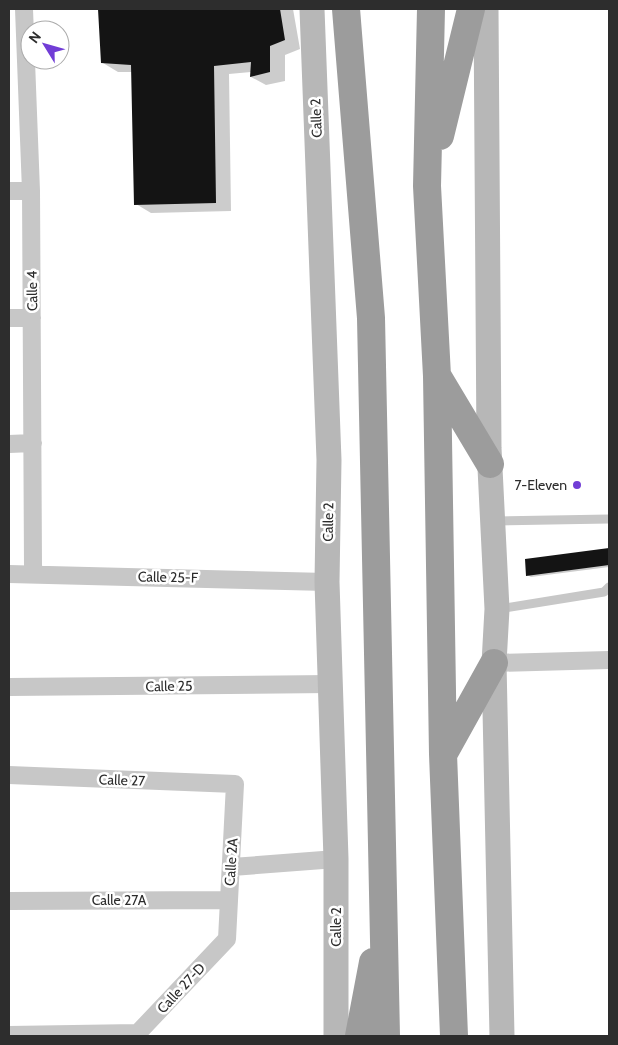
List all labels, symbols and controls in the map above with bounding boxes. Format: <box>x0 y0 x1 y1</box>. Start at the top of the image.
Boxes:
north arrow <box>20 20 70 70</box>
text: N <box>24 28 45 47</box>
street label: Calle 2 <box>306 98 326 138</box>
street label: Calle 4 <box>23 271 41 311</box>
place label: 7-Eleven <box>514 476 567 494</box>
marker: 7-Eleven <box>571 479 583 491</box>
street label: Calle 2 <box>319 502 337 542</box>
street label: Calle 25-F <box>138 567 199 587</box>
street label: Calle 25 <box>145 677 193 695</box>
street label: Calle 27 <box>98 770 146 790</box>
street label: Calle 2A <box>220 837 242 887</box>
street label: Calle 27A <box>92 891 147 909</box>
street label: Calle 2 <box>327 907 345 947</box>
street label: Calle 27-D <box>153 959 209 1017</box>

